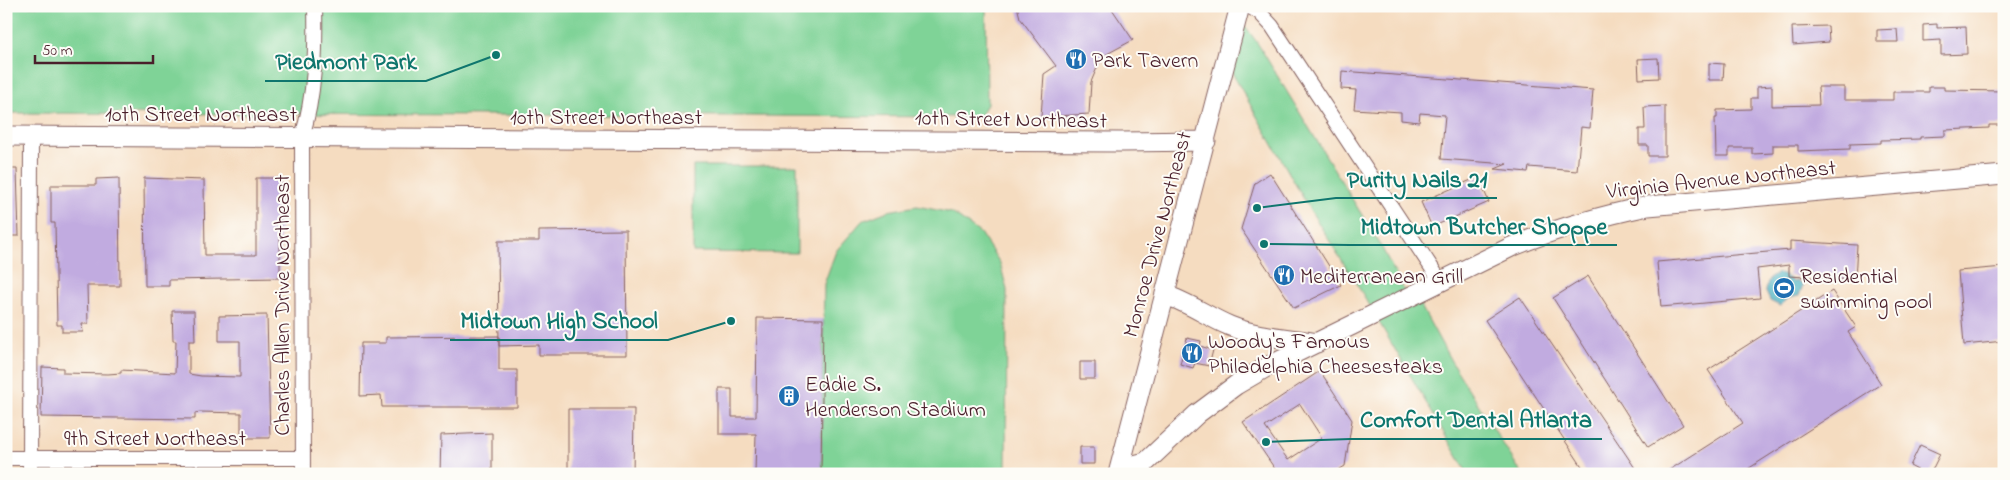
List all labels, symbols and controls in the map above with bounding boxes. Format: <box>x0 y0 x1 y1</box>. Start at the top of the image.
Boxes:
scale bar <box>35 32 152 64</box>
text: 50 m <box>42 40 73 62</box>
callout: Piedmont Park <box>265 42 426 81</box>
text: Piedmont Park <box>275 46 417 81</box>
place label: Park Tavern <box>1092 46 1198 78</box>
restaurant icon: Park Tavern <box>1064 47 1088 71</box>
street label: 10th Street Northeast <box>105 100 298 132</box>
street label: 10th Street Northeast <box>510 103 703 135</box>
street label: 10th Street Northeast <box>915 103 1108 139</box>
street label: Monroe Drive Northeast <box>1116 128 1202 341</box>
street label: Virginia Avenue Northeast <box>1604 153 1838 210</box>
callout: Purity Nails 21 <box>1336 159 1497 198</box>
text: Purity Nails 21 <box>1347 164 1488 200</box>
street label: Charles Allen Drive Northeast <box>268 174 300 436</box>
callout: Midtown Butcher Shoppe <box>1350 206 1617 245</box>
text: Midtown Butcher Shoppe <box>1361 211 1609 246</box>
place label: Mediterranean Grill <box>1300 262 1463 294</box>
place label: Residential swimming pool <box>1800 262 1932 320</box>
restaurant icon: Mediterranean Grill <box>1272 263 1296 287</box>
sports icon: Residential swimming pool <box>1772 276 1796 300</box>
callout: Midtown High School <box>450 301 668 340</box>
text: Midtown High School <box>460 305 658 341</box>
place label: Woody's Famous Philadelphia Cheesesteaks <box>1208 327 1443 384</box>
restaurant icon: Woody's Famous Philadelphia Cheesesteaks <box>1180 341 1204 365</box>
place label: Eddie S. Henderson Stadium <box>805 370 986 427</box>
building icon: Eddie S. Henderson Stadium <box>777 384 801 408</box>
callout: Comfort Dental Atlanta <box>1350 400 1602 439</box>
text: Comfort Dental Atlanta <box>1360 404 1592 439</box>
street label: 9th Street Northeast <box>64 424 247 456</box>

